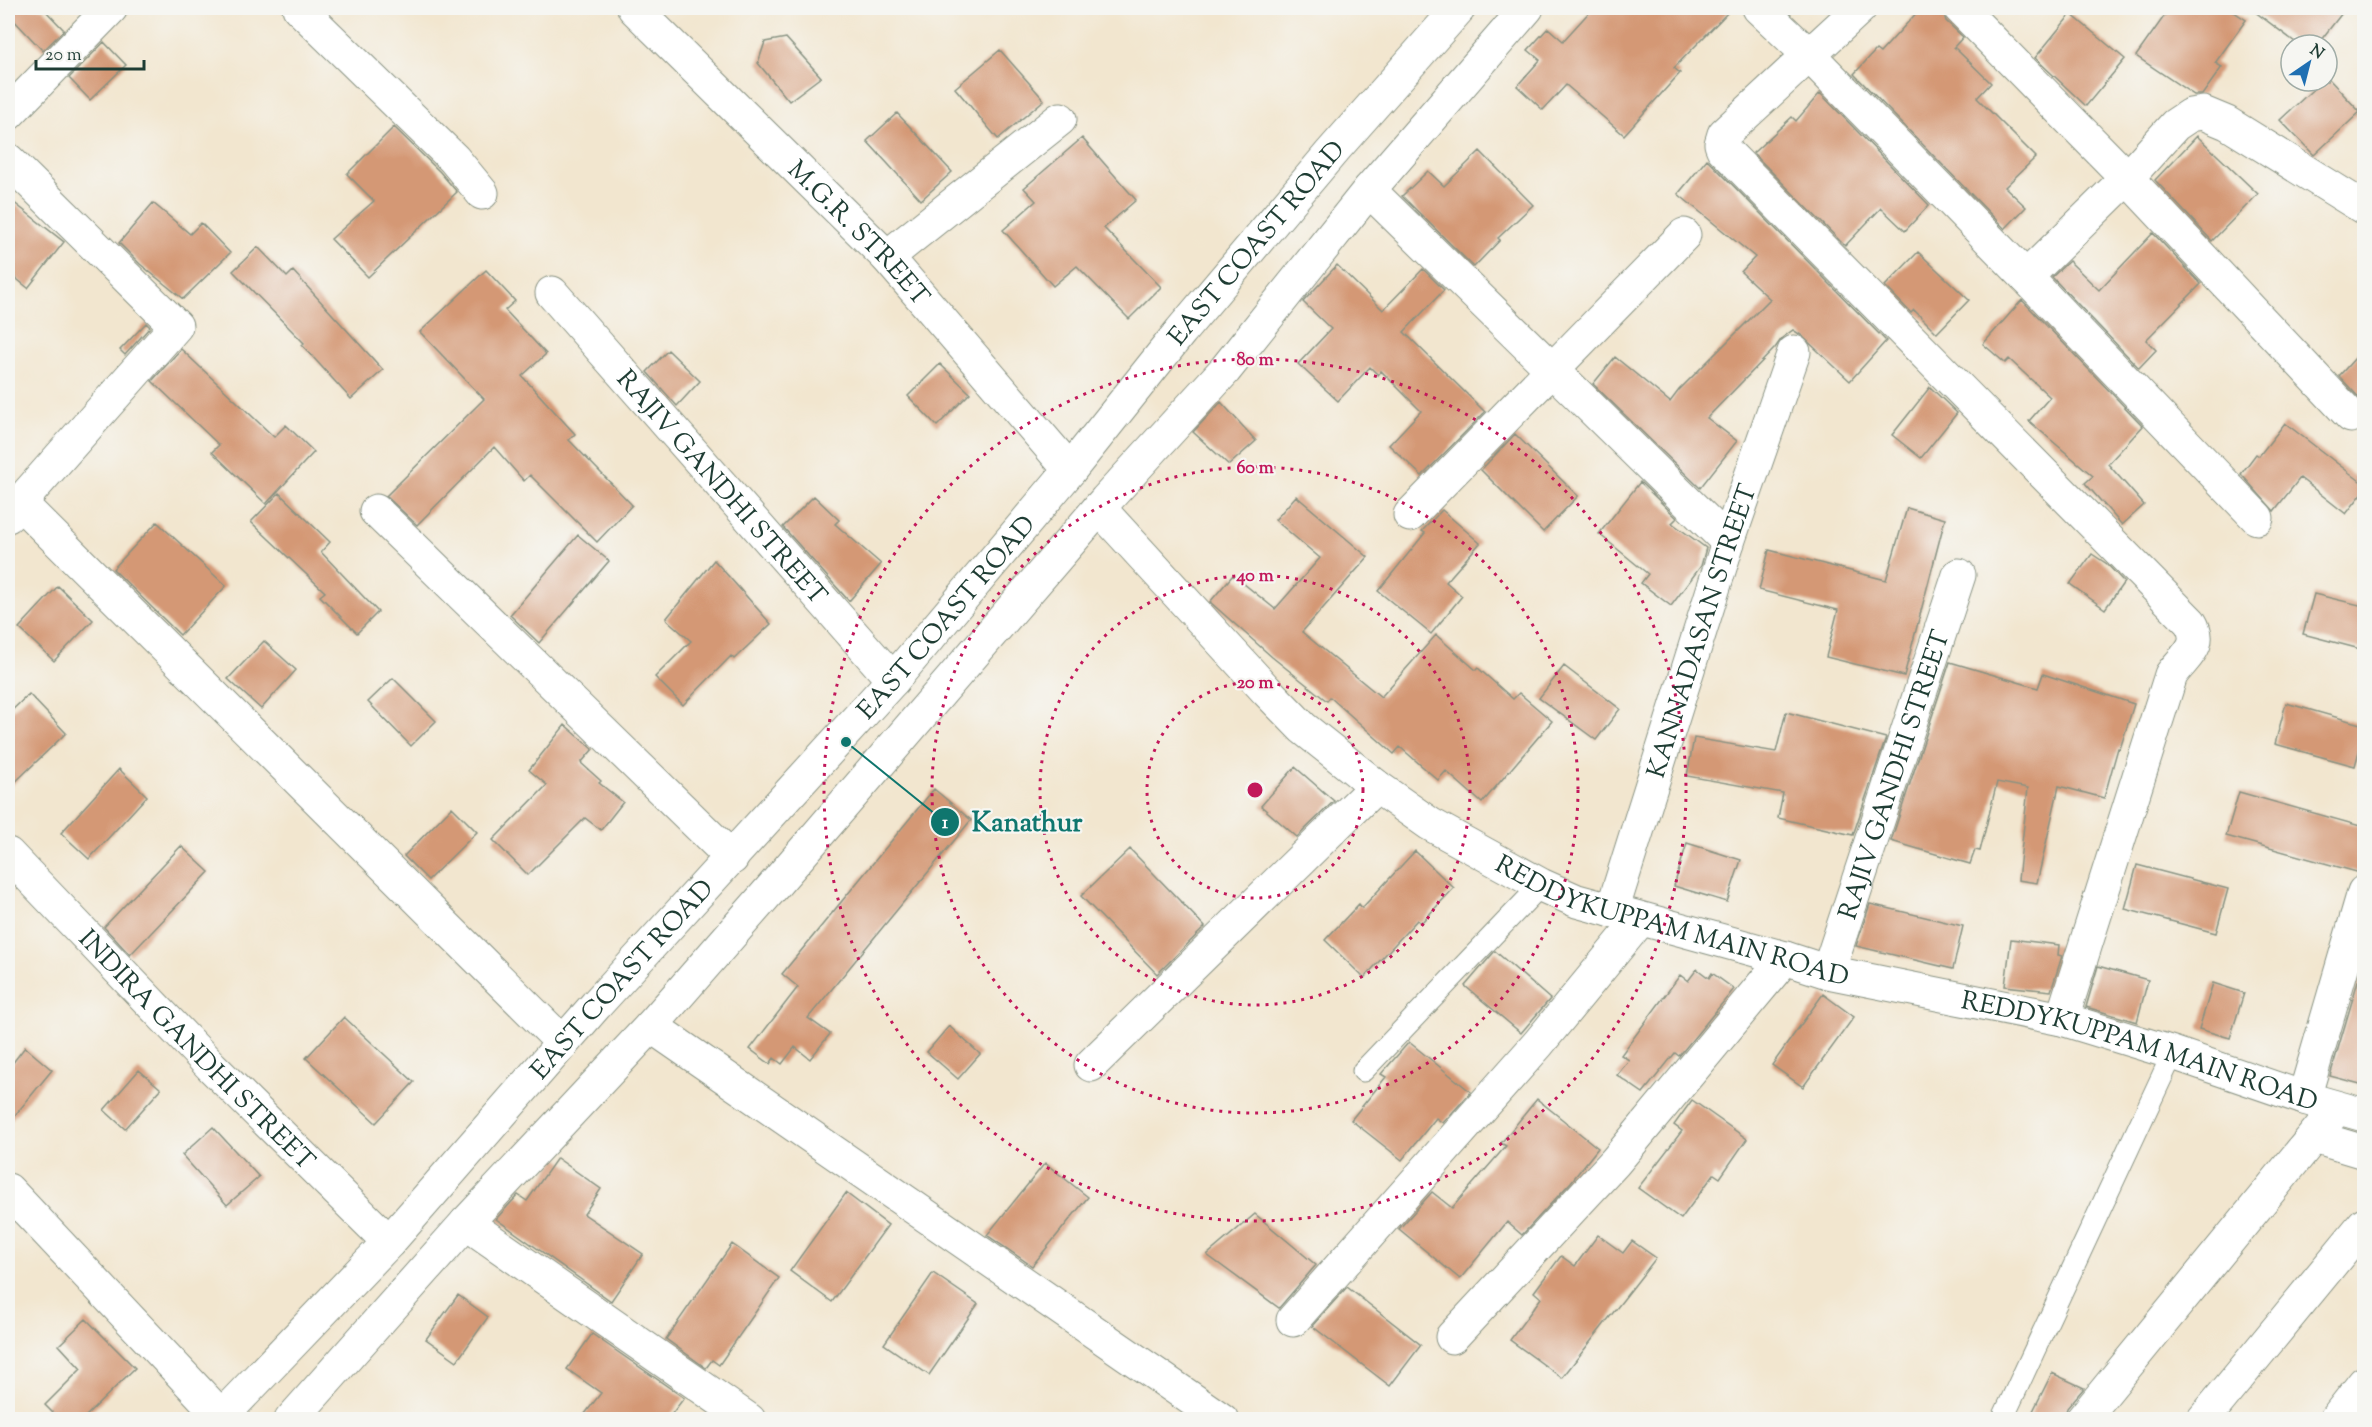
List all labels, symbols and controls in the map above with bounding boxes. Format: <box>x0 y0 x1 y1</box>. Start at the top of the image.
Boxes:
scale bar <box>36 33 144 71</box>
north arrow <box>2279 33 2339 93</box>
text: N <box>2304 40 2328 66</box>
text: 20 m <box>45 43 82 69</box>
street label: EAST COAST ROAD <box>1160 133 1355 355</box>
street label: M.G.R. STREET <box>778 153 937 315</box>
text: 80 m <box>1236 348 1274 374</box>
street label: RAJIV GANDHI STREET <box>607 362 835 614</box>
text: 60 m <box>1236 456 1274 482</box>
street label: KANNADASAN STREET <box>1639 480 1768 783</box>
street label: EAST COAST ROAD <box>850 508 1045 729</box>
text: 40 m <box>1235 564 1274 590</box>
street label: RAJIV GANDHI STREET <box>1831 626 1961 925</box>
text: 20 m <box>1237 671 1273 697</box>
centre of rings <box>1245 780 1265 800</box>
callout: Kanathur <box>930 799 1095 844</box>
text: Kanathur <box>972 805 1083 844</box>
text: 1 <box>942 811 949 837</box>
street label: REDDYKUPPAM MAIN ROAD <box>1488 847 1852 997</box>
street label: EAST COAST ROAD <box>523 872 723 1089</box>
street label: INDIRA GANDHI STREET <box>69 922 322 1180</box>
street label: REDDYKUPPAM MAIN ROAD <box>1958 983 2322 1122</box>

